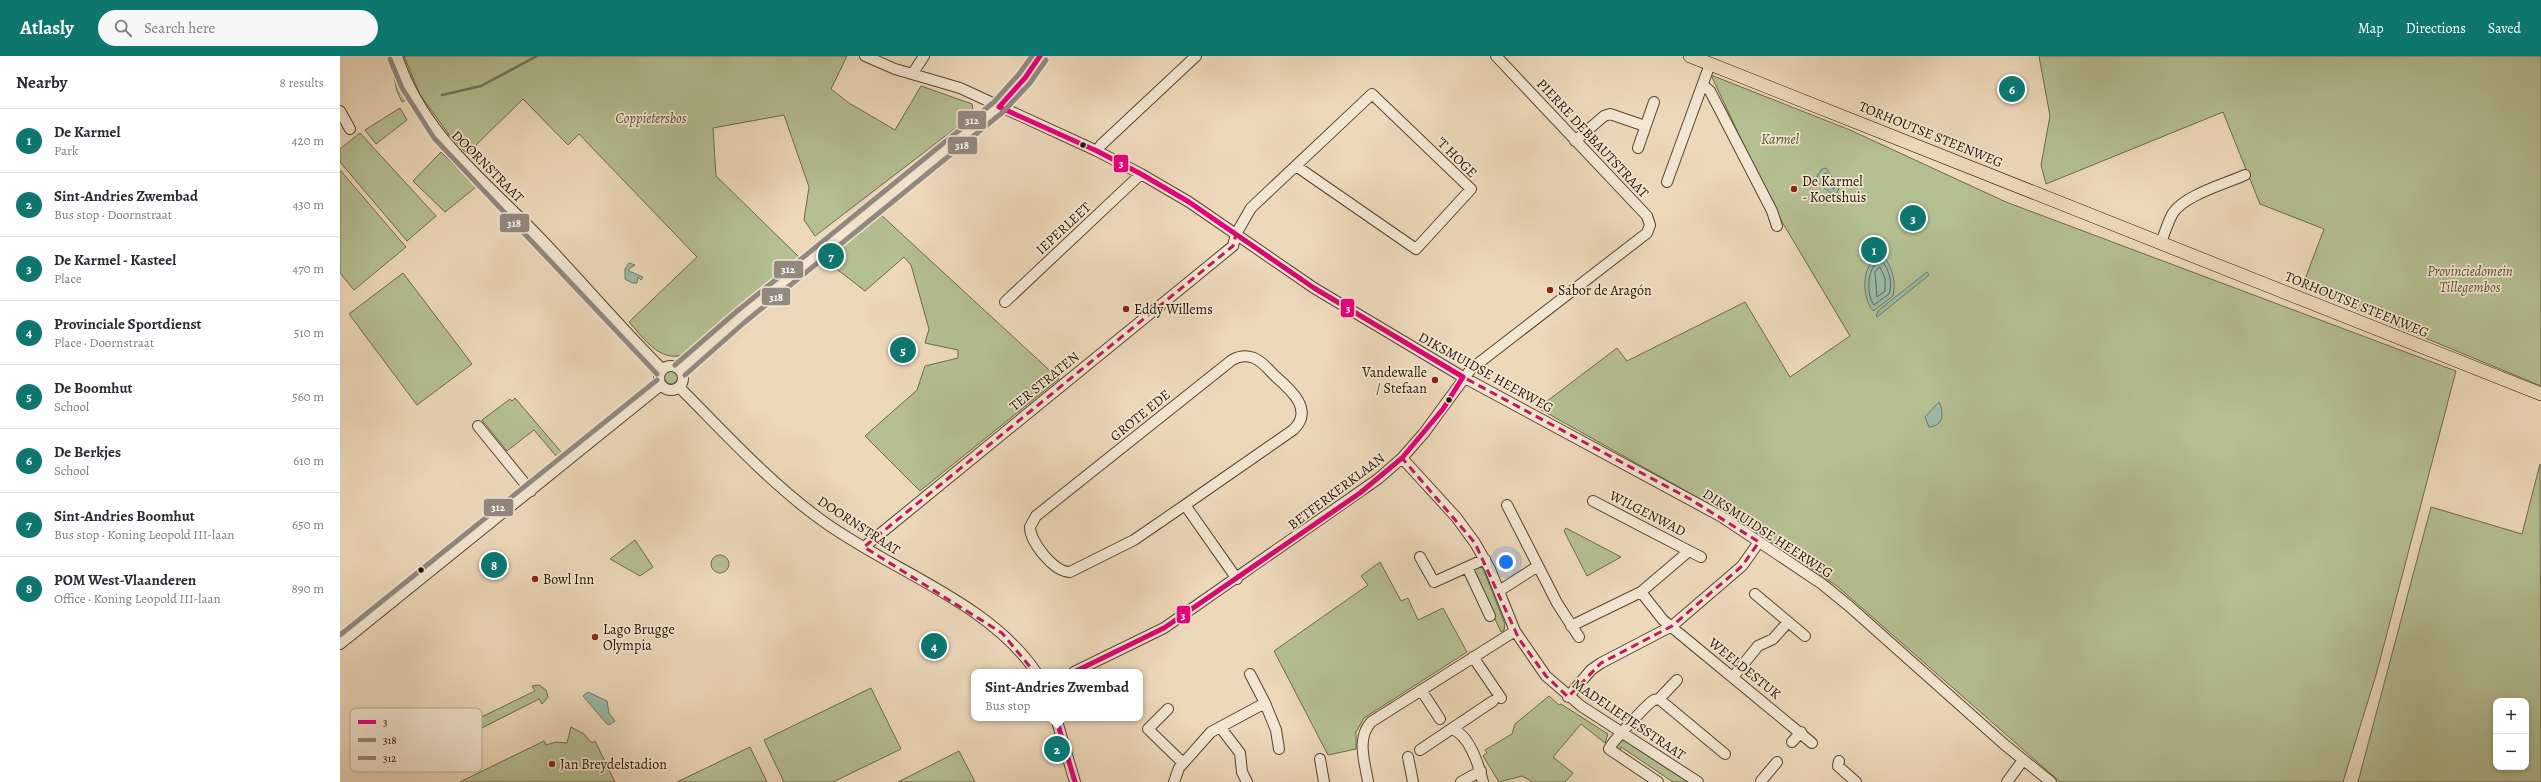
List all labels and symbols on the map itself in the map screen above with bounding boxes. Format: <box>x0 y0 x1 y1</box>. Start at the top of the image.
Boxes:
pin: 6 <box>1999 74 2025 104</box>
street label: PIERRE DEBBAUTSTRAAT <box>1532 75 1653 202</box>
street label: TORHOUTSE STEENWEG <box>1856 97 2006 172</box>
park label: Coppietersbos <box>616 109 687 128</box>
line badge: 312 <box>957 110 987 130</box>
text: 312 <box>965 113 980 128</box>
street label: DOORNSTRAAT <box>447 126 528 207</box>
park label: Karmel <box>1761 130 1800 149</box>
street label: 'T HOGE <box>1432 133 1481 182</box>
line badge: 318 <box>947 136 978 155</box>
text: 318 <box>955 138 969 153</box>
unlabelled marker <box>1078 140 1088 150</box>
line badge: 3 <box>1113 154 1129 173</box>
text: 3 <box>1119 156 1124 171</box>
place label: De Karmel - Koetshuis <box>1802 172 1866 207</box>
marker: De Karmel - Koetshuis <box>1789 184 1799 194</box>
street label: IEPERLEET <box>1032 198 1095 259</box>
pin: 3 <box>1900 203 1926 233</box>
line badge: 318 <box>499 213 530 233</box>
text: 318 <box>507 216 521 231</box>
pin: 1 <box>1861 235 1887 265</box>
pin: 7 <box>818 241 844 271</box>
line badge: 312 <box>773 260 804 279</box>
text: 312 <box>781 262 796 277</box>
park label: Provinciedomein Tillegembos <box>2427 262 2513 297</box>
street label: TORHOUTSE STEENWEG <box>2282 267 2432 342</box>
place label: Sabor de Aragón <box>1558 281 1652 300</box>
marker: Sabor de Aragón <box>1545 285 1555 295</box>
line badge: 318 <box>761 287 791 306</box>
text: 318 <box>769 290 783 305</box>
line badge: 3 <box>1340 298 1355 318</box>
place label: Eddy Willems <box>1134 300 1213 319</box>
text: 3 <box>1346 301 1351 316</box>
marker: Eddy Willems <box>1121 304 1131 314</box>
street label: DIKSMUIDSE HEERWEG <box>1415 327 1557 417</box>
pin: 5 <box>890 335 916 365</box>
street label: TER STRATEN <box>1005 347 1083 415</box>
place label: Vandewalle / Stefaan <box>1361 363 1427 398</box>
marker: Vandewalle / Stefaan <box>1430 375 1440 385</box>
street label: GROTE EDE <box>1106 385 1174 446</box>
unlabelled marker <box>1444 395 1454 405</box>
street label: BETFERKERKLAAN <box>1284 449 1389 534</box>
street label: DIKSMUIDSE HEERWEG <box>1699 484 1836 583</box>
street label: WILGENWAD <box>1605 486 1689 541</box>
street label: DOORNSTRAAT <box>814 492 904 559</box>
line badge: 312 <box>483 498 514 517</box>
text: 312 <box>491 500 506 515</box>
pin: 8 <box>481 550 507 580</box>
your location <box>1496 552 1516 572</box>
unlabelled marker <box>416 565 426 575</box>
place label: Bowl Inn <box>543 570 595 589</box>
marker: Bowl Inn <box>530 574 540 584</box>
line badge: 3 <box>1176 605 1191 624</box>
text: 3 <box>1181 608 1186 623</box>
place label: Lago Brugge Olympia <box>603 620 675 655</box>
pin: 4 <box>921 631 947 661</box>
marker: Lago Brugge Olympia <box>590 632 600 642</box>
street label: WEELDESTUK <box>1704 633 1785 704</box>
street label: MADELIEFJESSTRAAT <box>1568 674 1689 765</box>
legend <box>350 708 482 772</box>
text: 3 <box>383 715 388 730</box>
text: 318 <box>383 733 397 748</box>
pin: 2 <box>1044 734 1070 764</box>
text: 312 <box>383 751 397 766</box>
place label: Jan Breydelstadion <box>560 755 667 774</box>
marker: Jan Breydelstadion <box>547 759 557 769</box>

